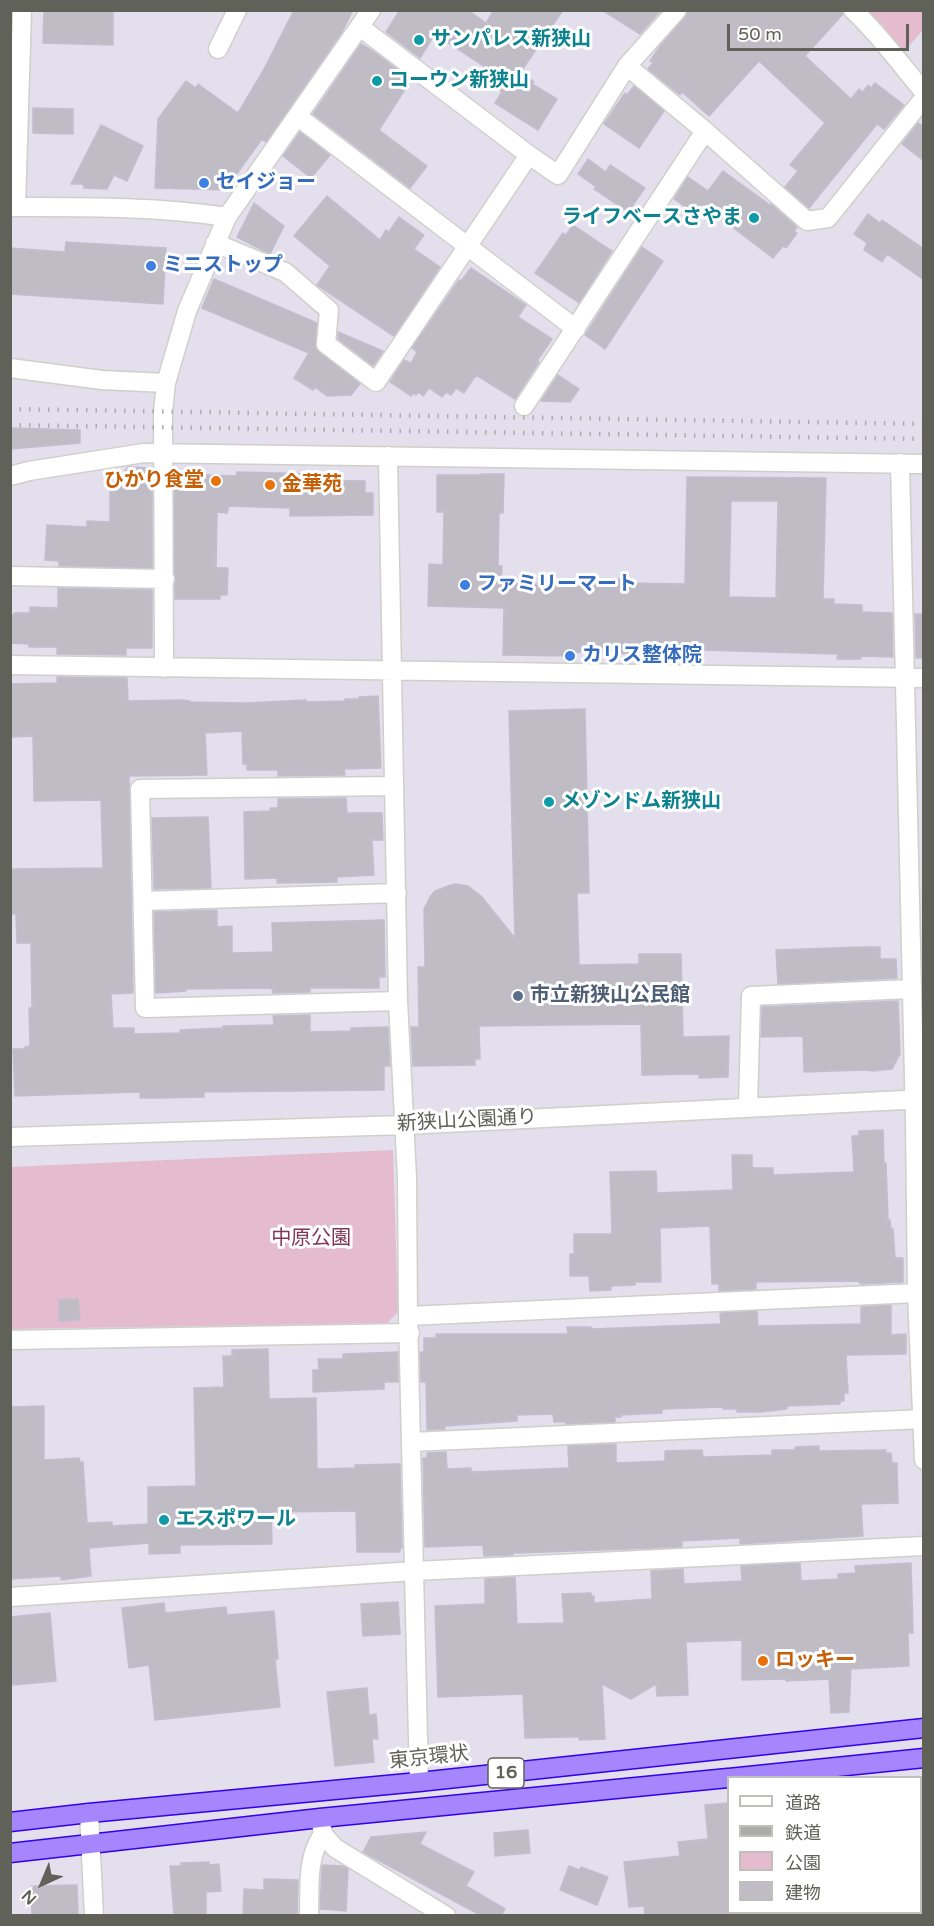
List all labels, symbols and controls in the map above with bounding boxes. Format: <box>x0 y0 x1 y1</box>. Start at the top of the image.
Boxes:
scale bar <box>730 12 912 50</box>
text: 50 m <box>738 23 782 45</box>
place label: サンパレス新狭山 <box>431 28 591 52</box>
marker: サンパレス新狭山 <box>412 33 426 47</box>
place label: コーウン新狭山 <box>389 69 529 93</box>
marker: コーウン新狭山 <box>370 74 384 88</box>
place label: セイジョー <box>216 171 316 195</box>
marker: セイジョー <box>197 176 211 190</box>
place label: ライフベースさやま <box>562 206 742 230</box>
marker: ライフベースさやま <box>747 211 761 225</box>
place label: ミニストップ <box>163 254 283 278</box>
marker: ミニストップ <box>144 259 158 273</box>
place label: ひかり食堂 <box>104 469 204 493</box>
place label: 金華苑 <box>282 473 342 497</box>
marker: ひかり食堂 <box>209 474 223 488</box>
marker: 金華苑 <box>263 478 277 492</box>
place label: ファミリーマート <box>477 573 637 597</box>
marker: ファミリーマート <box>458 578 472 592</box>
place label: カリス整体院 <box>582 644 702 668</box>
marker: カリス整体院 <box>563 649 577 663</box>
place label: メゾンドム新狭山 <box>561 790 721 814</box>
marker: メゾンドム新狭山 <box>542 795 556 809</box>
place label: 市立新狭山公民館 <box>530 984 690 1008</box>
marker: 市立新狭山公民館 <box>511 989 525 1003</box>
street label: 新狭山公園通り <box>396 1105 538 1137</box>
park label: 中原公園 <box>271 1227 351 1251</box>
place label: エスポワール <box>176 1508 296 1532</box>
marker: エスポワール <box>157 1513 171 1527</box>
place label: ロッキー <box>775 1649 855 1673</box>
marker: ロッキー <box>756 1654 770 1668</box>
street label: 東京環状 <box>388 1742 470 1774</box>
road number: 16 <box>488 1758 524 1788</box>
legend <box>727 1776 922 1914</box>
text: 道路 <box>785 1792 821 1814</box>
text: 鉄道 <box>785 1822 821 1844</box>
text: 公園 <box>785 1852 821 1874</box>
north arrow <box>12 1854 72 1914</box>
text: 建物 <box>785 1882 821 1904</box>
text: N <box>18 1885 41 1909</box>

